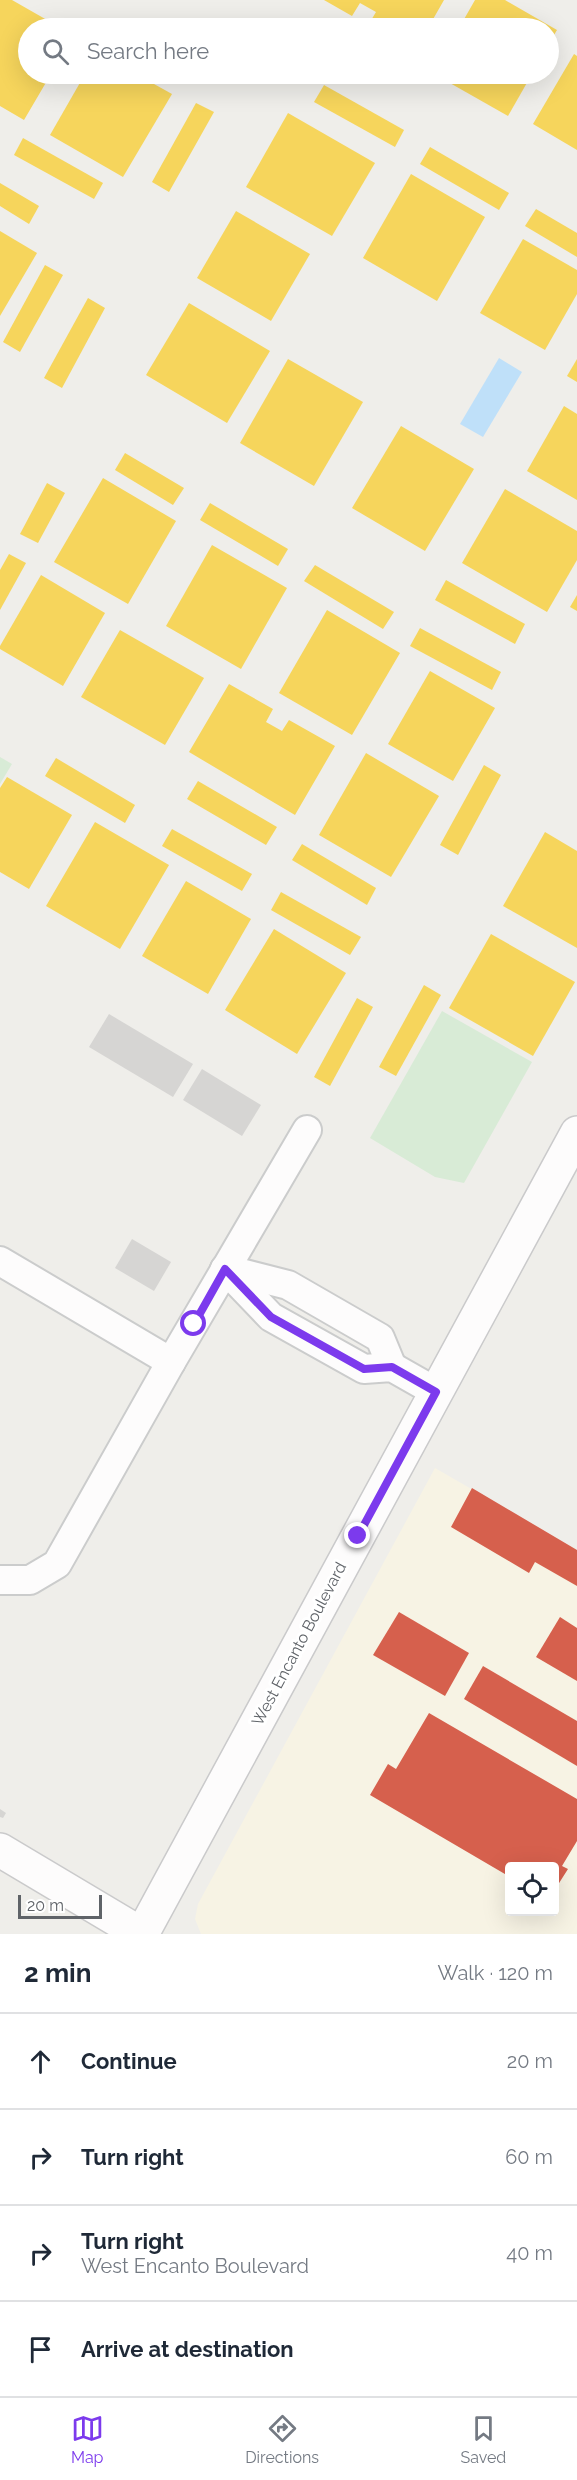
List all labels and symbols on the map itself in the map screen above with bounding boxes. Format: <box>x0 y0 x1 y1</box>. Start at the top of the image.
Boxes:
route start <box>180 1310 206 1336</box>
route end <box>344 1522 370 1548</box>
street label: West Encanto Boulevard <box>248 1559 350 1729</box>
scale bar <box>18 1892 102 1920</box>

